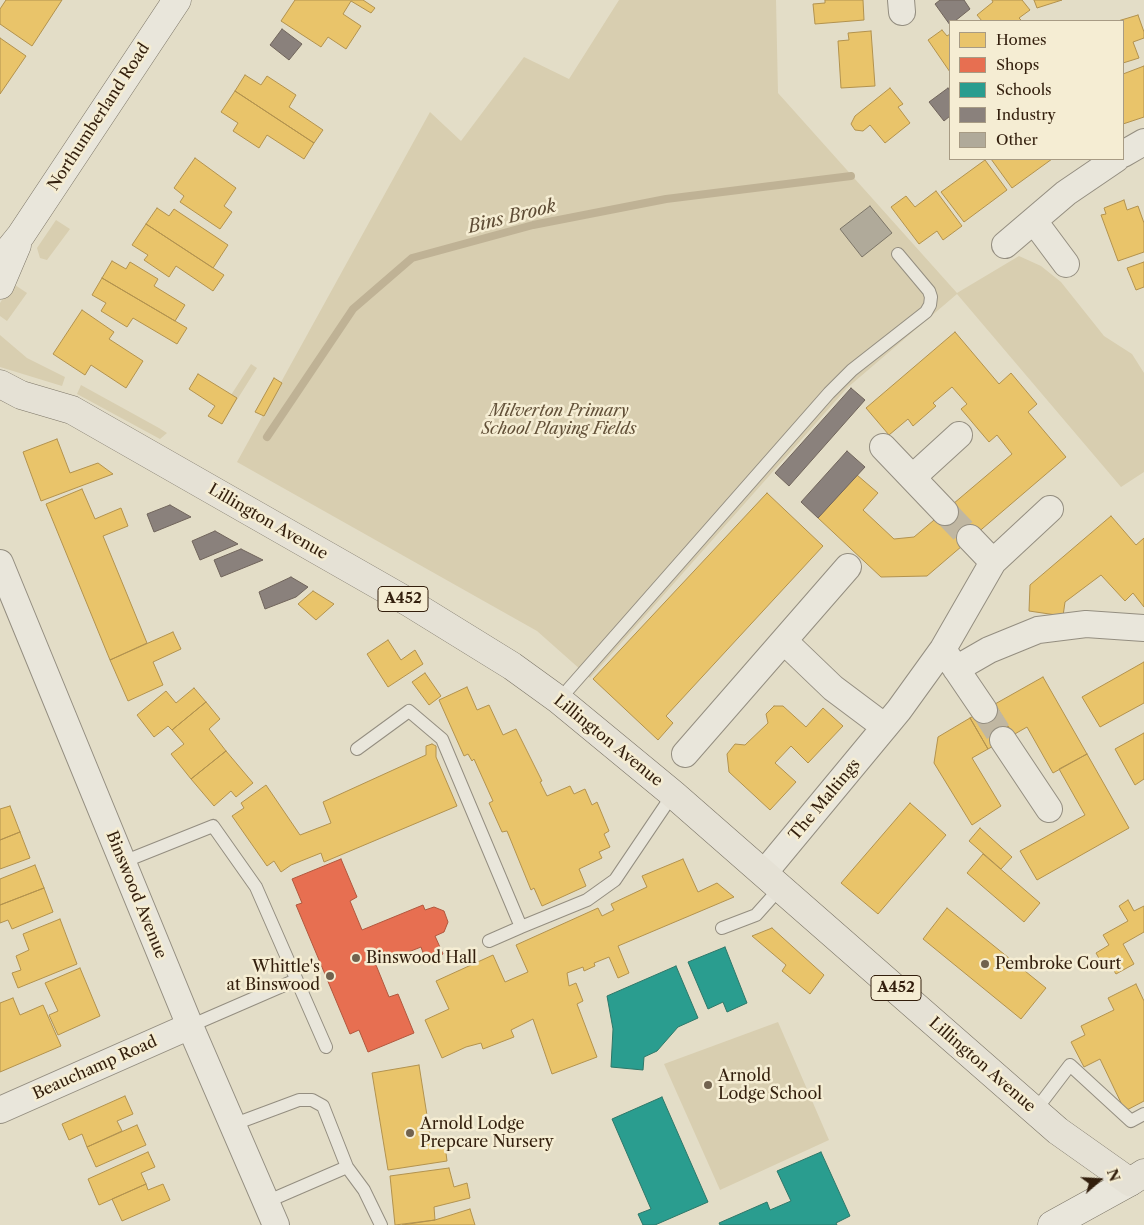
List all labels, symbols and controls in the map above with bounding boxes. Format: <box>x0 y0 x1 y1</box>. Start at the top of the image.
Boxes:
legend <box>949 20 1124 160</box>
text: Homes <box>996 30 1047 49</box>
street label: Northumberland Road <box>44 40 154 194</box>
text: Shops <box>996 55 1039 74</box>
text: Schools <box>996 80 1052 99</box>
text: Industry <box>996 105 1056 124</box>
text: Other <box>996 130 1038 149</box>
water label: Bins Brook <box>466 196 558 238</box>
park label: Milverton Primary School Playing Fields <box>482 401 636 439</box>
street label: Lillington Avenue <box>205 480 331 564</box>
road number: A452 <box>378 586 428 612</box>
street label: Lillington Avenue <box>550 691 666 791</box>
street label: The Maltings <box>785 755 865 845</box>
street label: Binswood Avenue <box>102 828 170 962</box>
place label: Binswood Hall <box>366 948 477 968</box>
marker: Binswood Hall <box>350 952 362 964</box>
place label: Pembroke Court <box>995 954 1121 974</box>
place label: Whittle's at Binswood <box>227 957 320 995</box>
marker: Pembroke Court <box>979 958 991 970</box>
marker: Whittle's at Binswood <box>324 970 336 982</box>
road number: A452 <box>871 976 921 1000</box>
street label: Lillington Avenue <box>925 1014 1039 1116</box>
street label: Beauchamp Road <box>30 1032 160 1104</box>
place label: Arnold Lodge School <box>718 1066 822 1104</box>
marker: Arnold Lodge School <box>702 1079 714 1091</box>
place label: Arnold Lodge Prepcare Nursery <box>420 1114 554 1152</box>
marker: Arnold Lodge Prepcare Nursery <box>404 1127 416 1139</box>
north arrow <box>1074 1155 1124 1205</box>
text: N <box>1103 1166 1124 1184</box>

